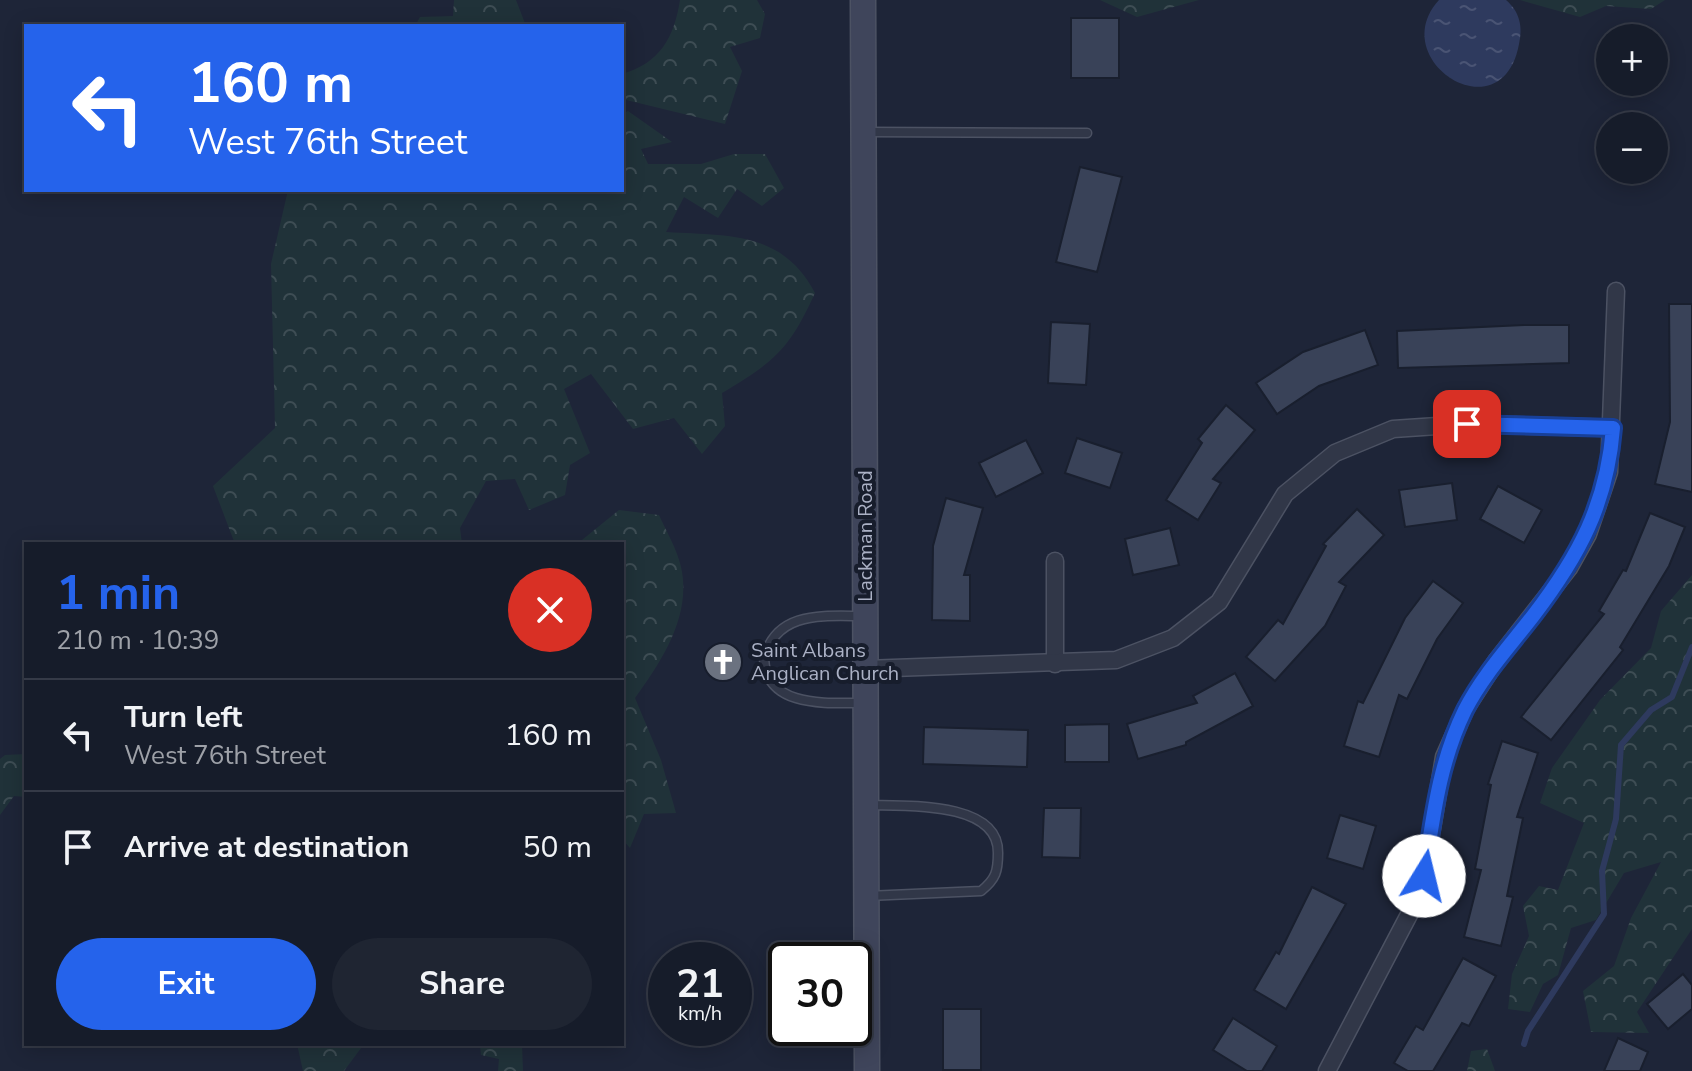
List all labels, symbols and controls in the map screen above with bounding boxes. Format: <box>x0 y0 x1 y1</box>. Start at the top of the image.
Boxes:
map controls <box>1596 24 1668 184</box>
button: + <box>1596 24 1668 96</box>
text: 160 m <box>188 45 353 122</box>
icon: left <box>56 56 160 160</box>
button: − <box>1596 112 1668 184</box>
text: West 76th Street <box>188 118 467 167</box>
pin <box>1433 390 1501 458</box>
icon: arrive <box>1445 402 1489 446</box>
street label: Lackman Road <box>852 470 879 602</box>
text: 1 min <box>56 560 180 626</box>
button: close <box>508 568 592 652</box>
text: 210 m · 10:39 <box>56 623 219 658</box>
place label: Saint Albans Anglican Church <box>751 637 899 687</box>
church icon: Saint Albans Anglican Church <box>702 641 744 683</box>
text: Turn left <box>124 697 242 738</box>
icon: left <box>56 713 100 757</box>
text: 160 m <box>505 715 592 756</box>
text: West 76th Street <box>124 738 326 773</box>
icon: arrive <box>56 825 100 869</box>
text: Arrive at destination <box>124 827 409 868</box>
text: 50 m <box>523 827 592 868</box>
position arrow <box>1382 834 1466 918</box>
button: Exit <box>56 938 316 1030</box>
button: Share <box>332 938 592 1030</box>
speed limit sign: 30 <box>768 942 872 1046</box>
text: 21 <box>676 957 724 1011</box>
text: km/h <box>678 1000 722 1027</box>

